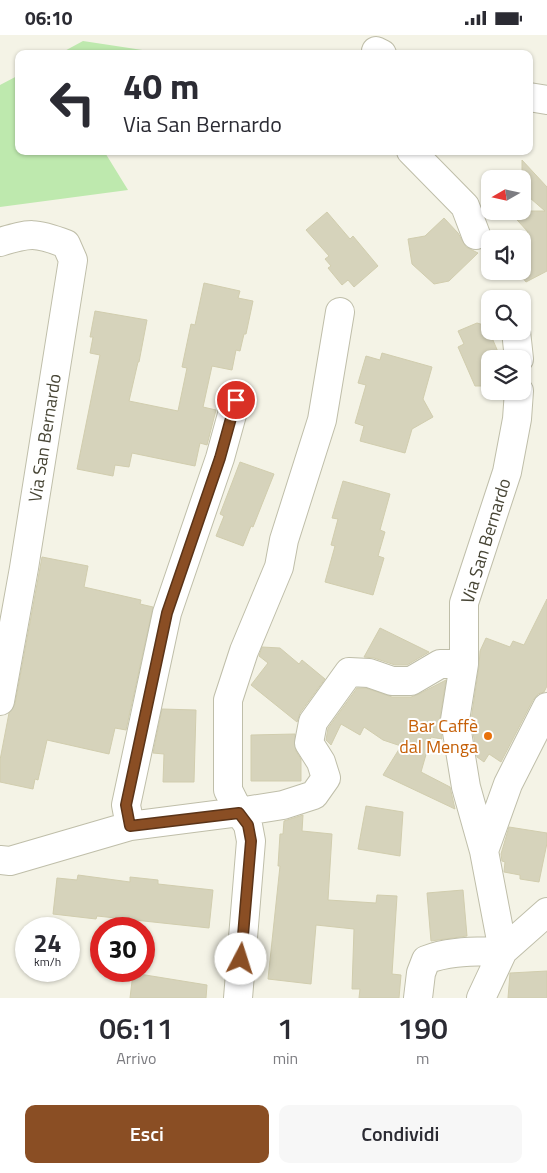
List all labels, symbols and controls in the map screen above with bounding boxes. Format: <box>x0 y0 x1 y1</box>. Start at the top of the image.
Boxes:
text: 06:10 <box>25 3 72 32</box>
text: 40 m <box>123 59 199 113</box>
icon: left <box>40 70 105 135</box>
text: Via San Bernardo <box>123 107 282 141</box>
north arrow <box>481 170 531 220</box>
map controls <box>481 170 531 400</box>
button: sound <box>481 230 531 280</box>
button: search <box>481 290 531 340</box>
button: layers <box>481 350 531 400</box>
street label: Via San Bernardo <box>21 372 68 504</box>
pin <box>215 379 257 421</box>
icon: arrive <box>222 386 250 414</box>
street label: Via San Bernardo <box>454 475 517 607</box>
place label: Bar Caffè dal Menga <box>399 712 478 760</box>
marker: Bar Caffè dal Menga <box>482 730 494 742</box>
speed limit sign: 30 <box>90 917 155 982</box>
text: 24 <box>33 924 62 962</box>
position arrow <box>214 932 266 984</box>
text: km/h <box>34 952 61 971</box>
text: 06:11 <box>99 1005 174 1051</box>
text: 1 <box>277 1005 294 1051</box>
text: 190 <box>397 1005 448 1051</box>
text: Arrivo <box>116 1046 156 1070</box>
text: min <box>273 1046 298 1070</box>
text: m <box>416 1046 429 1070</box>
button: Esci <box>25 1105 269 1163</box>
button: Condividi <box>279 1105 522 1163</box>

